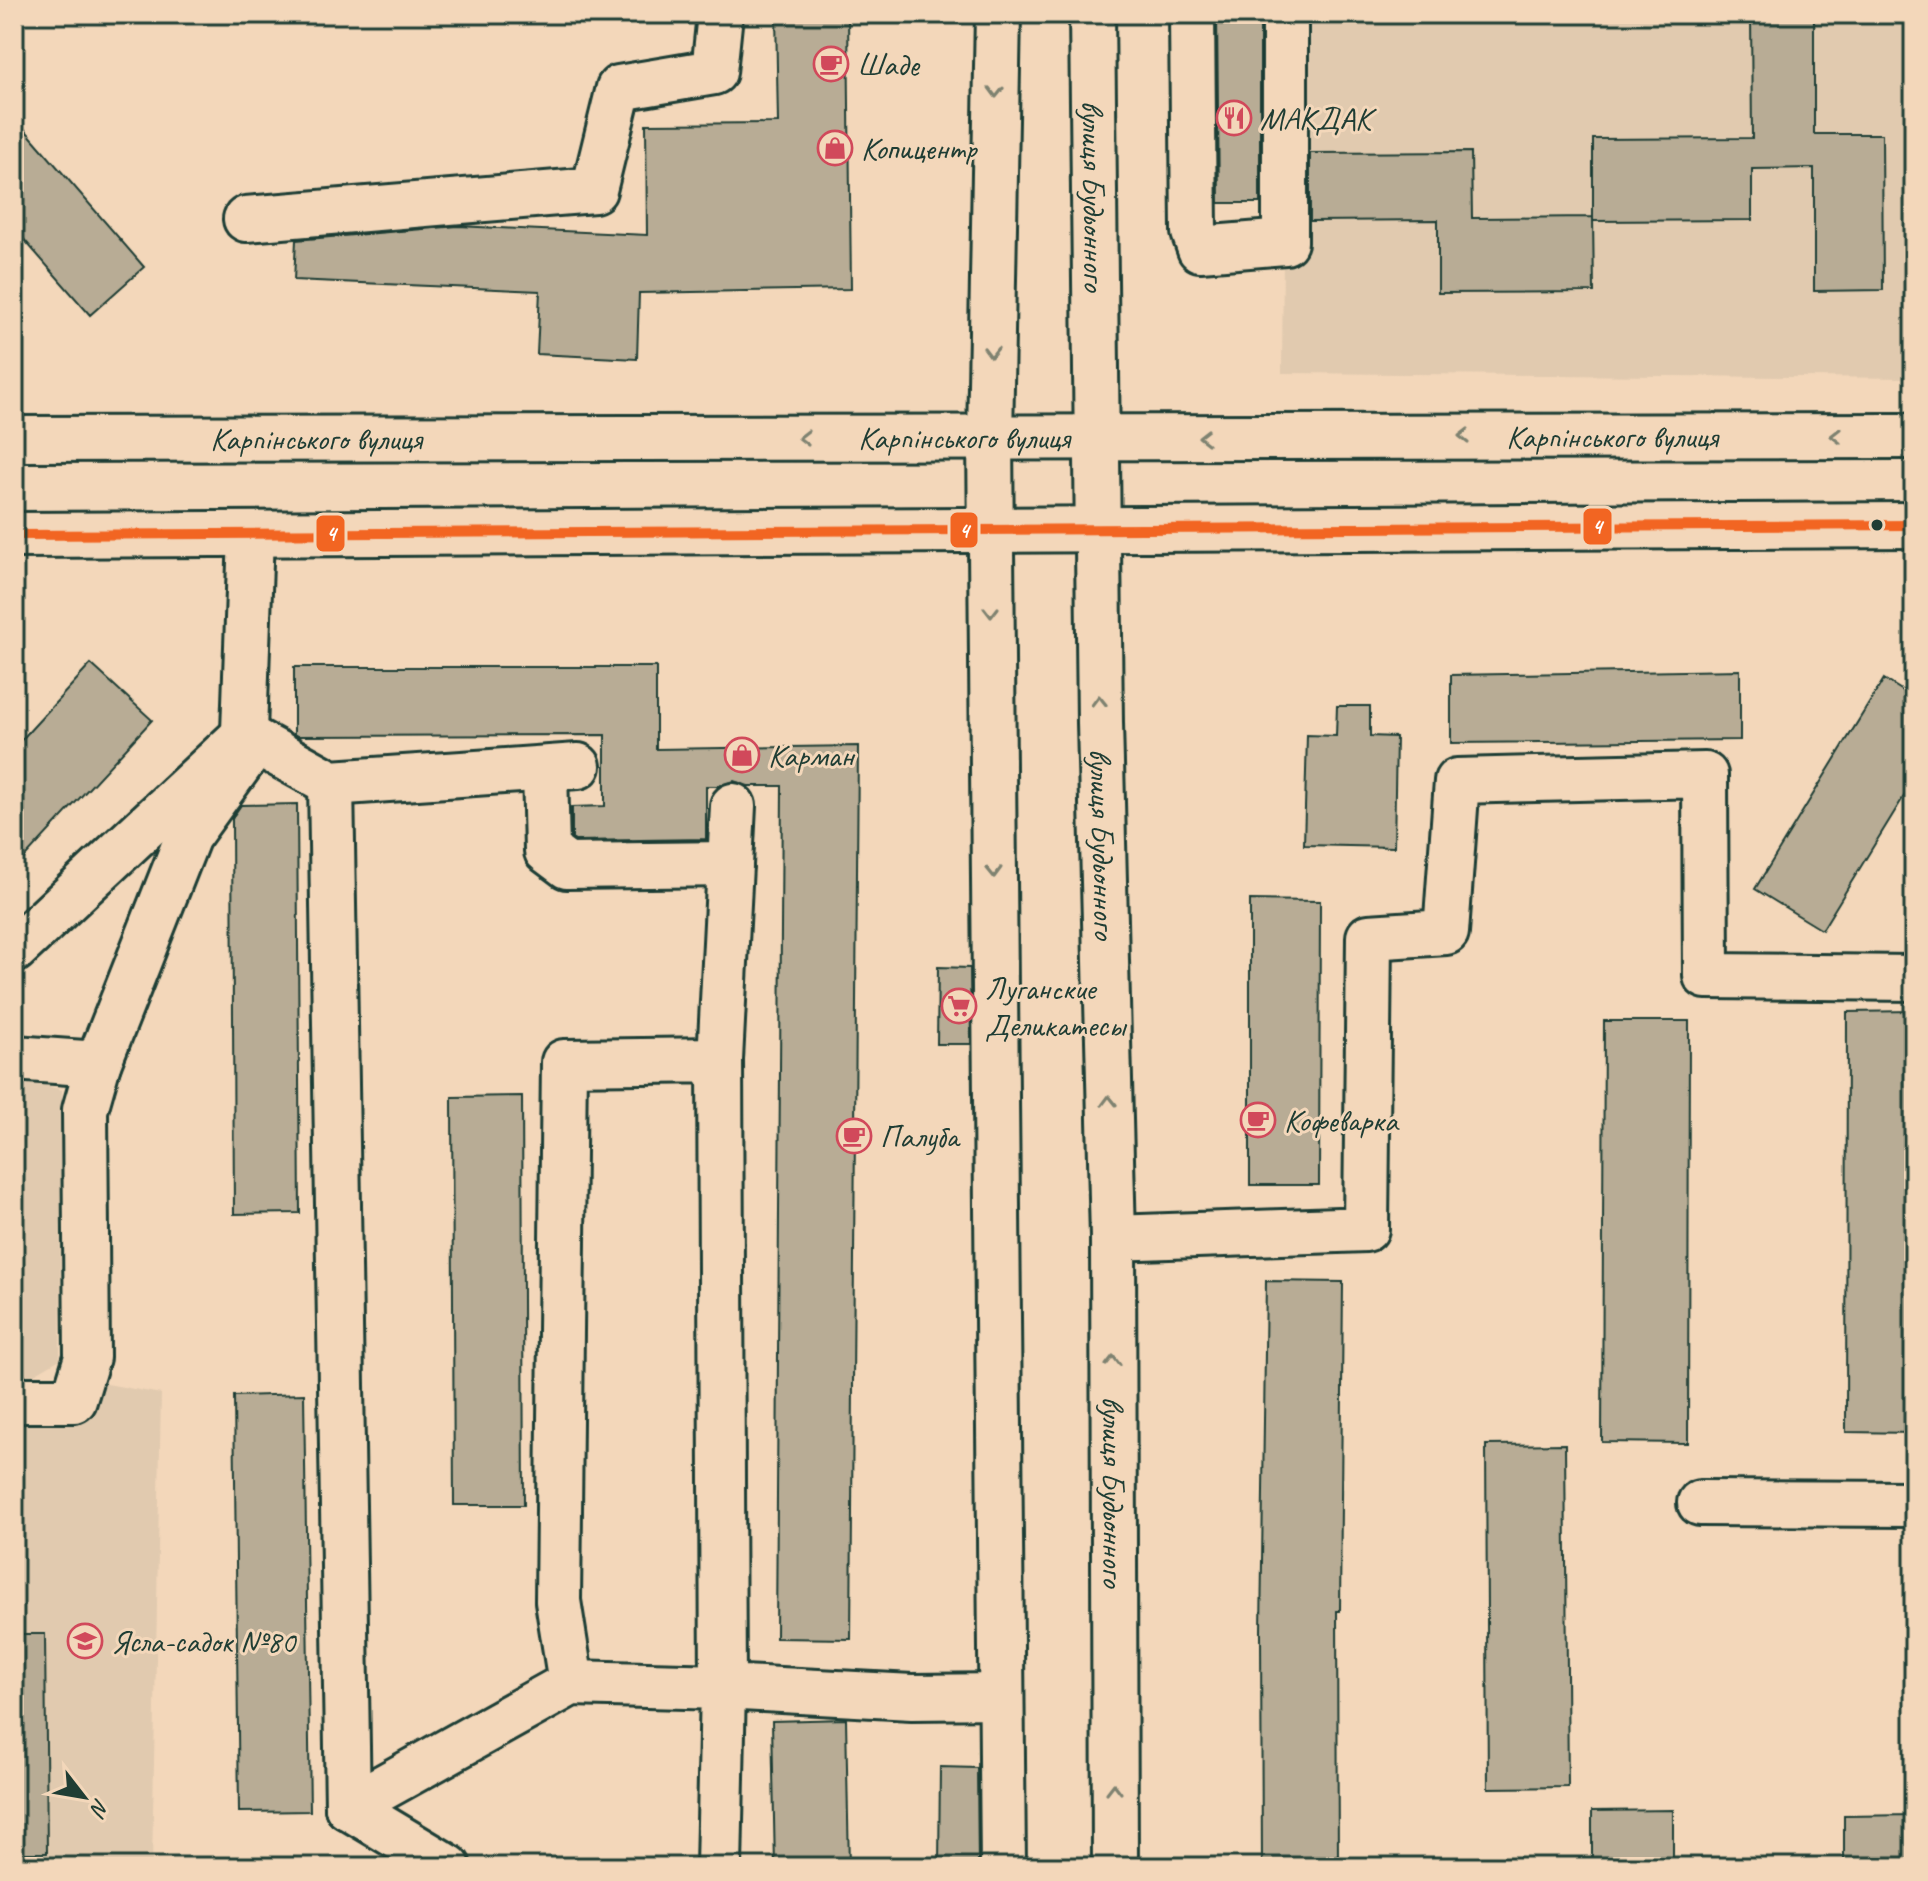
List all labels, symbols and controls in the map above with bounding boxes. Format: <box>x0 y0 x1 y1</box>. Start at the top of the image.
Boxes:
place label: Шаде <box>857 44 921 85</box>
cafe icon: Шаде <box>812 45 850 83</box>
one-way arrow <box>988 86 1005 99</box>
place label: МАКДАК <box>1260 98 1377 139</box>
restaurant icon: МАКДАК <box>1215 99 1253 137</box>
street label: вулиця Будьонного <box>1072 100 1115 293</box>
place label: Копицентр <box>861 128 978 169</box>
shop icon: Копицентр <box>816 129 854 167</box>
one-way arrow <box>982 346 1000 359</box>
street label: Карпінського вулиця <box>1506 416 1720 458</box>
street label: Карпінського вулиця <box>858 417 1072 459</box>
street label: Карпінського вулиця <box>210 418 424 460</box>
one-way arrow <box>1457 427 1470 445</box>
one-way arrow <box>1829 427 1842 445</box>
one-way arrow <box>1197 428 1210 446</box>
one-way arrow <box>797 429 810 447</box>
line badge: 4 <box>1582 507 1613 546</box>
line badge: 4 <box>949 511 979 549</box>
text: 4 <box>1592 513 1605 541</box>
line badge: 4 <box>315 514 346 553</box>
text: 4 <box>959 517 972 545</box>
unlabelled marker <box>1869 517 1885 533</box>
text: 4 <box>326 520 339 548</box>
one-way arrow <box>982 606 1000 619</box>
one-way arrow <box>1090 694 1108 707</box>
place label: Карман <box>768 735 856 776</box>
shop icon: Карман <box>723 736 761 774</box>
street label: вулиця Будьонного <box>1080 748 1125 942</box>
one-way arrow <box>985 866 1002 879</box>
place label: Луганские Деликатесы <box>985 968 1127 1046</box>
supermarket icon: Луганские Деликатесы <box>940 987 978 1025</box>
one-way arrow <box>1100 1094 1118 1107</box>
place label: Кофеварка <box>1284 1100 1400 1141</box>
cafe icon: Кофеварка <box>1239 1101 1277 1139</box>
place label: Палуба <box>880 1116 961 1157</box>
cafe icon: Палуба <box>835 1117 873 1155</box>
one-way arrow <box>1104 1354 1122 1367</box>
street label: вулиця Будьонного <box>1093 1396 1134 1589</box>
place label: Ясла-садок №80 <box>111 1621 298 1662</box>
school or university icon: Ясла-садок №80 <box>66 1622 104 1660</box>
north arrow <box>44 1757 124 1837</box>
one-way arrow <box>1105 1782 1123 1795</box>
text: N <box>83 1794 116 1823</box>

